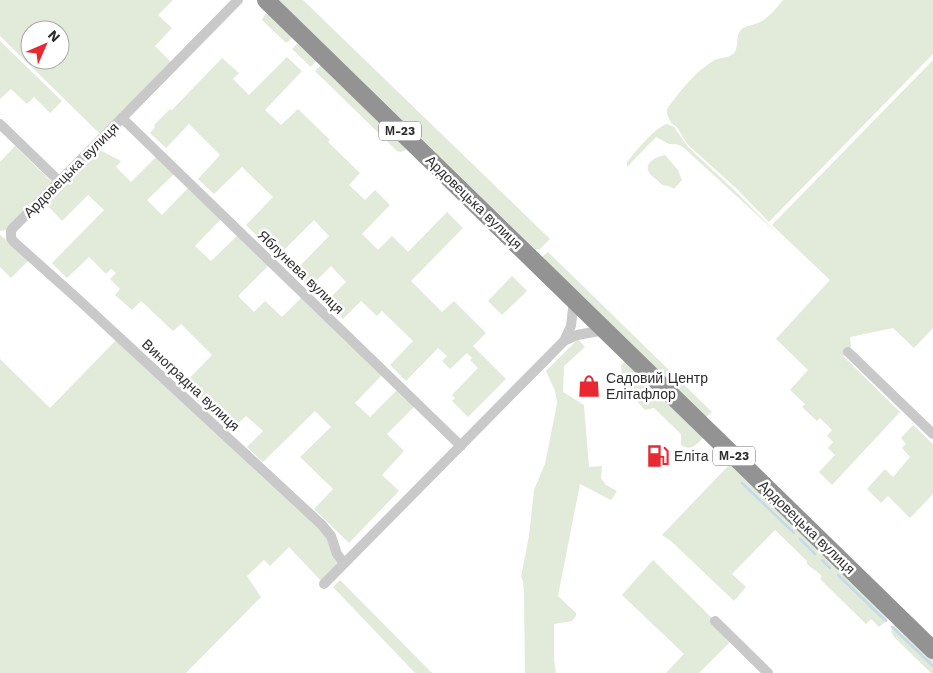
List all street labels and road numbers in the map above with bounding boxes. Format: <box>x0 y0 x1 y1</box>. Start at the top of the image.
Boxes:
street label: Ардовецька вулиця <box>20 119 122 221</box>
road number: М-23 <box>379 122 421 140</box>
street label: Ардовецька вулиця <box>423 152 525 252</box>
street label: Яблунева вулиця <box>255 227 347 317</box>
street label: Виноградна вулиця <box>139 336 243 434</box>
road number: М-23 <box>713 446 755 466</box>
street label: Ардовецька вулиця <box>756 477 858 577</box>

